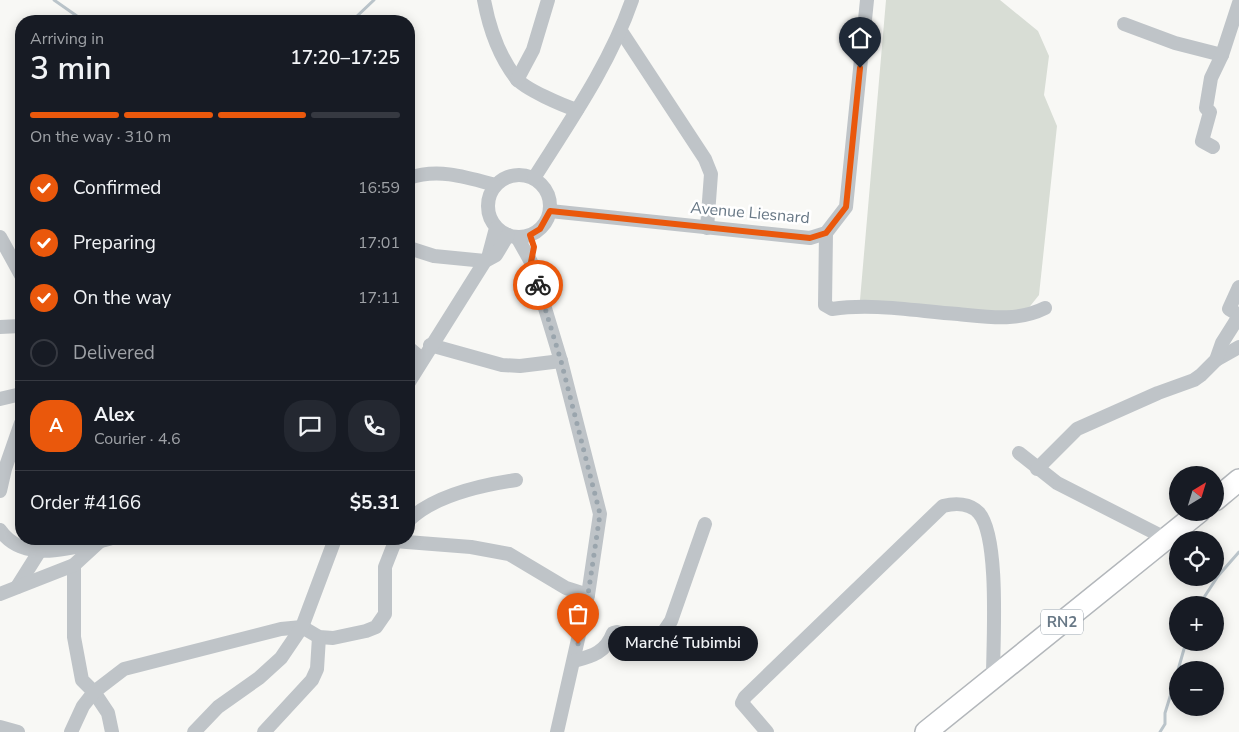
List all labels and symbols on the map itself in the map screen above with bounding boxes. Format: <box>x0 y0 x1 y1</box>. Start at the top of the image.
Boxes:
pin <box>839 17 881 68</box>
street label: Avenue Liesnard <box>689 197 811 229</box>
courier <box>513 260 563 310</box>
north arrow <box>1169 466 1224 521</box>
pin <box>557 593 599 644</box>
road number: RN2 <box>1041 610 1083 634</box>
callout: Marché Tubimbi <box>608 626 758 662</box>

